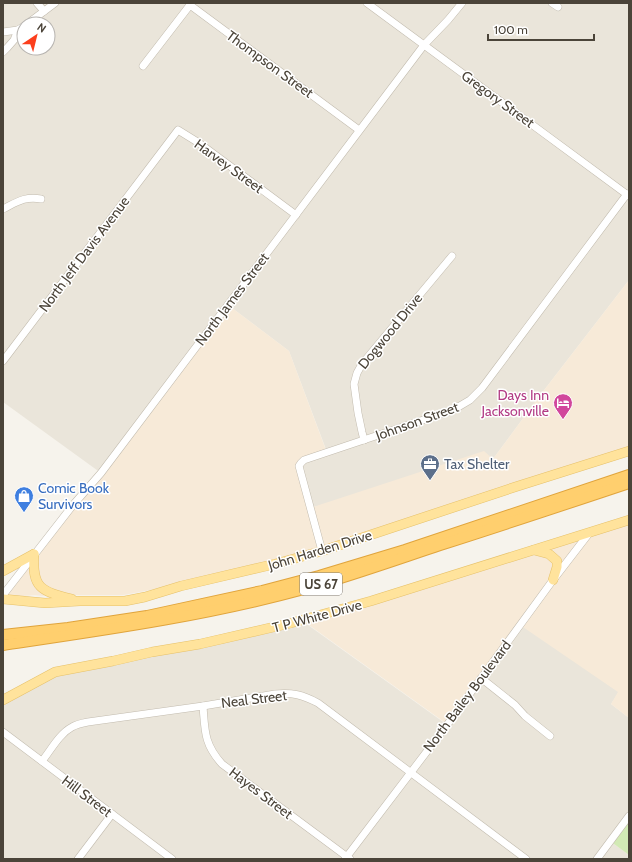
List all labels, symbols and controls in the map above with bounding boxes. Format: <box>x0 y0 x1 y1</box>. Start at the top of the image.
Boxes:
north arrow <box>16 16 56 56</box>
scale bar <box>488 16 594 42</box>
text: N <box>35 20 49 36</box>
text: 100 m <box>494 22 528 37</box>
street label: Thompson Street <box>223 26 317 102</box>
street label: Gregory Street <box>458 66 538 132</box>
street label: Harvey Street <box>191 135 267 197</box>
street label: North Jeff Davis Avenue <box>35 193 133 315</box>
street label: North James Street <box>191 249 273 349</box>
street label: Dogwood Drive <box>354 289 426 373</box>
place label: Days Inn Jacksonville <box>481 386 549 420</box>
hotel icon: Days Inn Jacksonville <box>552 392 574 420</box>
street label: Johnson Street <box>372 398 461 445</box>
office icon: Tax Shelter <box>419 453 441 481</box>
place label: Tax Shelter <box>444 455 510 473</box>
place label: Comic Book Survivors <box>38 479 110 513</box>
shop icon: Comic Book Survivors <box>13 485 35 513</box>
street label: John Harden Drive <box>265 526 374 575</box>
road number: US 67 <box>300 573 342 595</box>
street label: T P White Drive <box>270 595 364 637</box>
street label: North Bailey Boulevard <box>419 637 515 755</box>
street label: Neal Street <box>220 686 288 712</box>
street label: Hayes Street <box>226 763 297 823</box>
street label: Hill Street <box>58 771 116 821</box>

